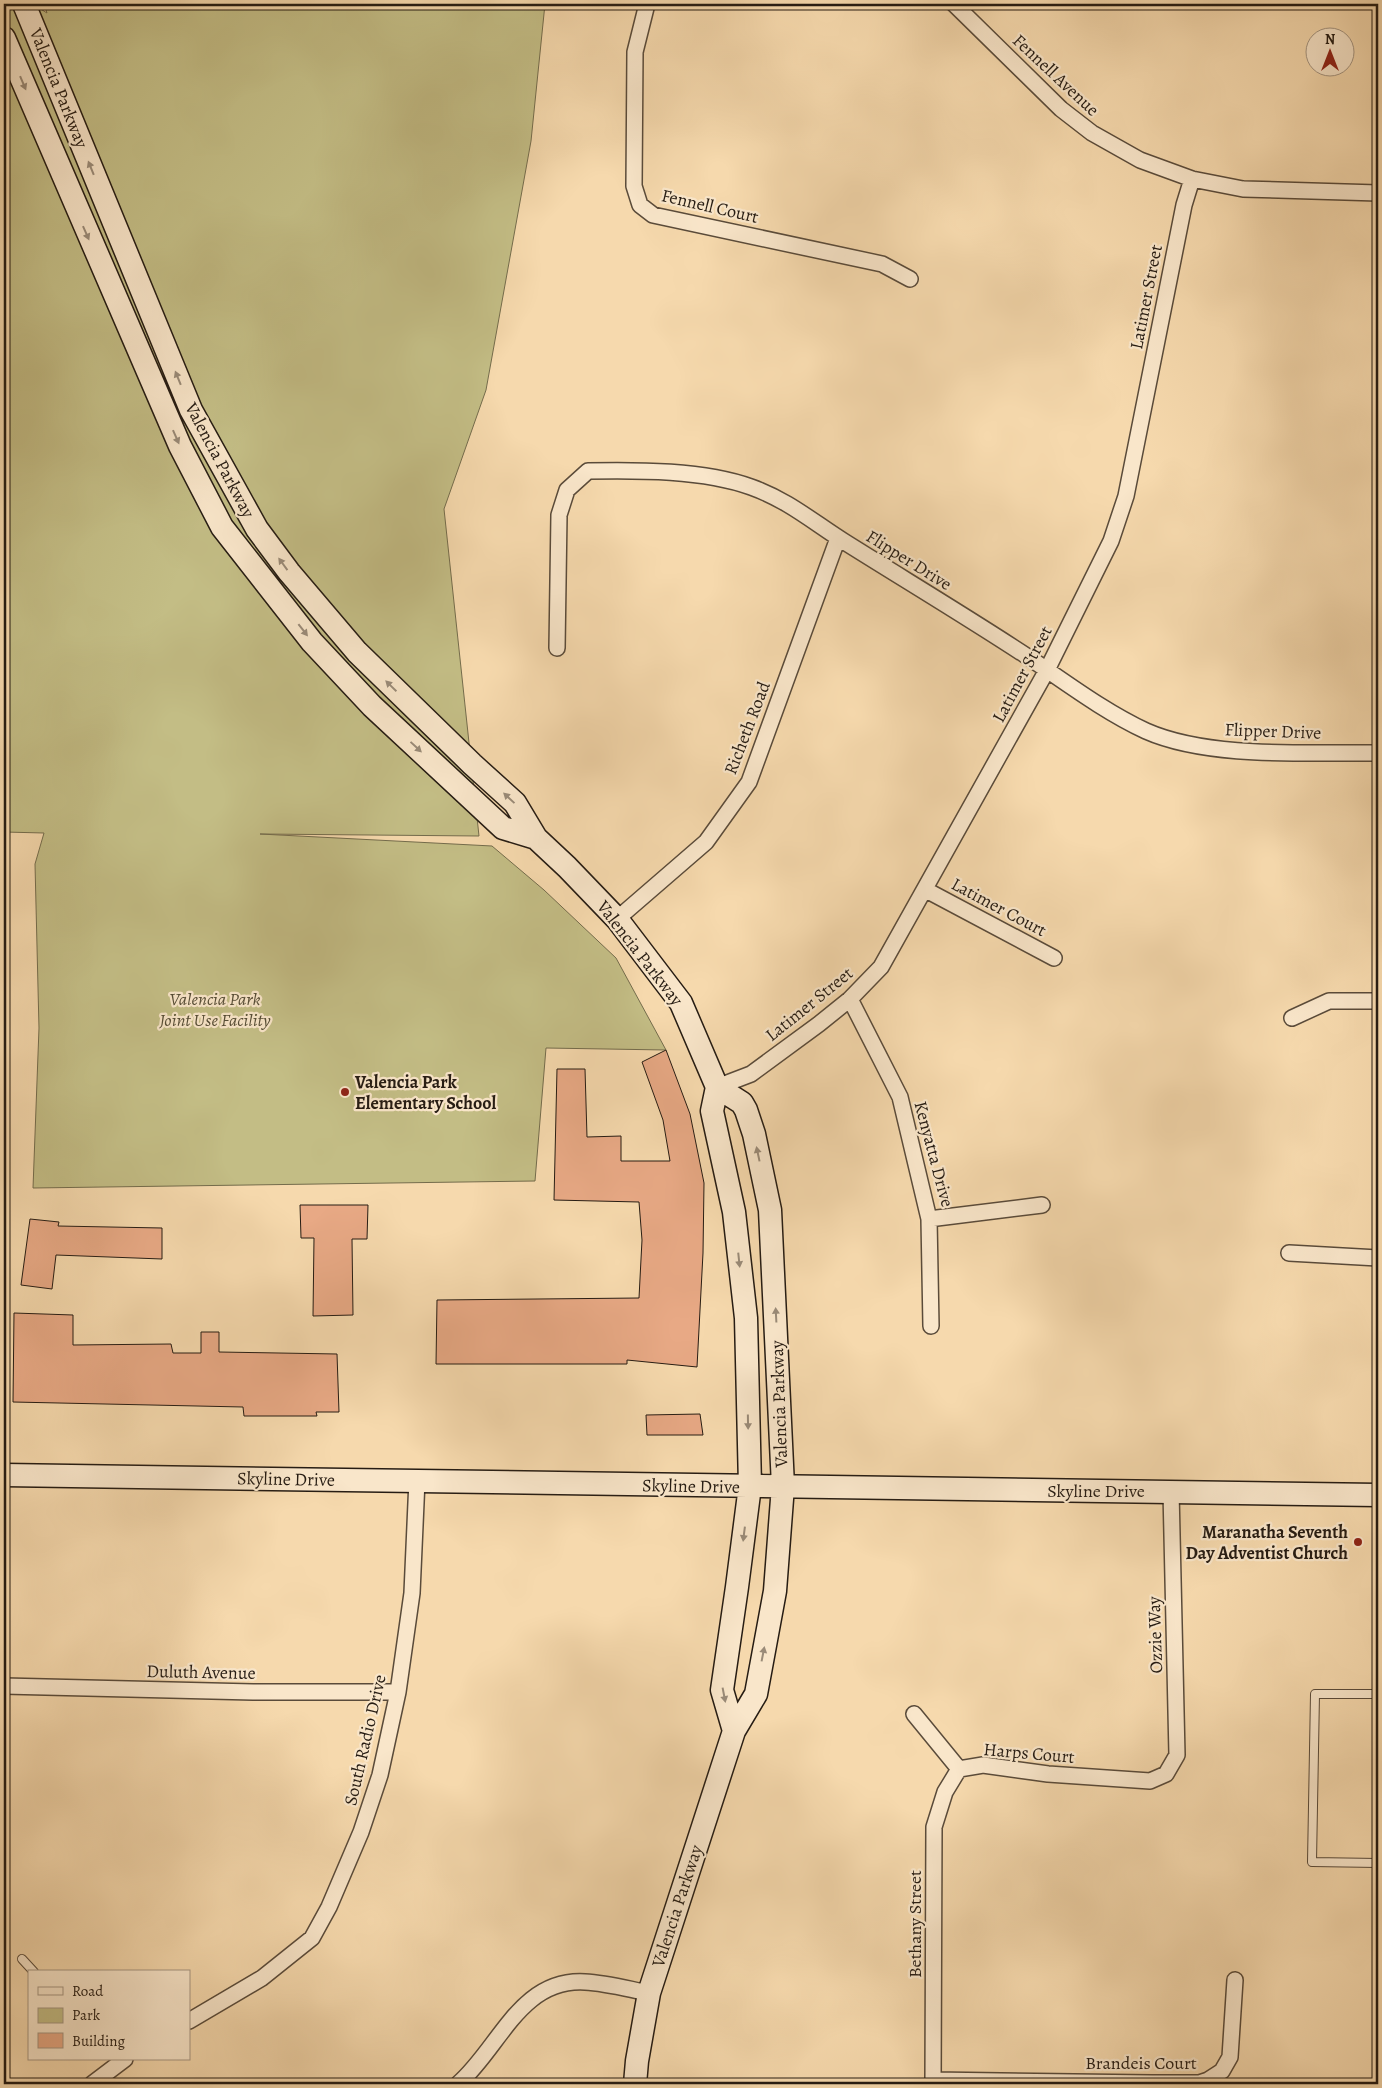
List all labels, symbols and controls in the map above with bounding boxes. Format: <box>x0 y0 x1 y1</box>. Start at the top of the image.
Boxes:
street label: Valencia Parkway <box>24 24 94 152</box>
north arrow <box>1304 28 1354 78</box>
street label: Fennell Avenue <box>1008 29 1104 121</box>
text: N <box>1325 30 1335 49</box>
one-way arrow <box>19 76 27 90</box>
one-way arrow <box>87 160 95 175</box>
street label: Fennell Court <box>659 183 761 229</box>
one-way arrow <box>83 226 91 240</box>
street label: Latimer Street <box>1124 242 1168 351</box>
one-way arrow <box>174 370 182 385</box>
street label: Valencia Parkway <box>179 397 261 523</box>
one-way arrow <box>172 430 180 444</box>
street label: Flipper Drive <box>862 524 956 596</box>
one-way arrow <box>278 558 289 571</box>
street label: Latimer Street <box>986 621 1058 727</box>
one-way arrow <box>298 624 309 637</box>
street label: Richeth Road <box>718 678 776 778</box>
one-way arrow <box>386 680 398 692</box>
street label: Flipper Drive <box>1224 717 1322 745</box>
one-way arrow <box>410 741 422 753</box>
one-way arrow <box>503 792 515 804</box>
street label: Latimer Court <box>947 872 1051 942</box>
street label: Valencia Parkway <box>591 895 689 1011</box>
street label: Latimer Street <box>760 961 858 1047</box>
park label: Valencia Park Joint Use Facility <box>158 987 271 1032</box>
place label: Valencia Park Elementary School <box>354 1070 497 1115</box>
marker: Valencia Park Elementary School <box>339 1086 351 1098</box>
street label: Kenyatta Drive <box>908 1098 960 1210</box>
one-way arrow <box>754 1147 762 1162</box>
one-way arrow <box>736 1253 744 1269</box>
one-way arrow <box>771 1307 779 1323</box>
street label: Valencia Parkway <box>765 1339 793 1469</box>
one-way arrow <box>744 1415 752 1431</box>
street label: Skyline Drive <box>237 1466 335 1492</box>
street label: Skyline Drive <box>642 1473 740 1499</box>
street label: Skyline Drive <box>1047 1479 1145 1503</box>
place label: Maranatha Seventh Day Adventist Church <box>1185 1520 1348 1565</box>
one-way arrow <box>740 1527 748 1543</box>
marker: Maranatha Seventh Day Adventist Church <box>1352 1536 1364 1548</box>
street label: Ozzie Way <box>1142 1595 1168 1674</box>
one-way arrow <box>760 1646 768 1662</box>
street label: Duluth Avenue <box>146 1659 256 1685</box>
street label: South Radio Drive <box>338 1672 392 1808</box>
one-way arrow <box>720 1688 728 1703</box>
street label: Harps Court <box>983 1737 1076 1769</box>
street label: Valencia Parkway <box>646 1841 708 1971</box>
street label: Bethany Street <box>903 1870 927 1978</box>
legend <box>28 1970 190 2060</box>
text: Road <box>72 1981 104 2001</box>
text: Park <box>72 2005 101 2025</box>
text: Building <box>72 2031 125 2051</box>
street label: Brandeis Court <box>1085 2051 1197 2075</box>

